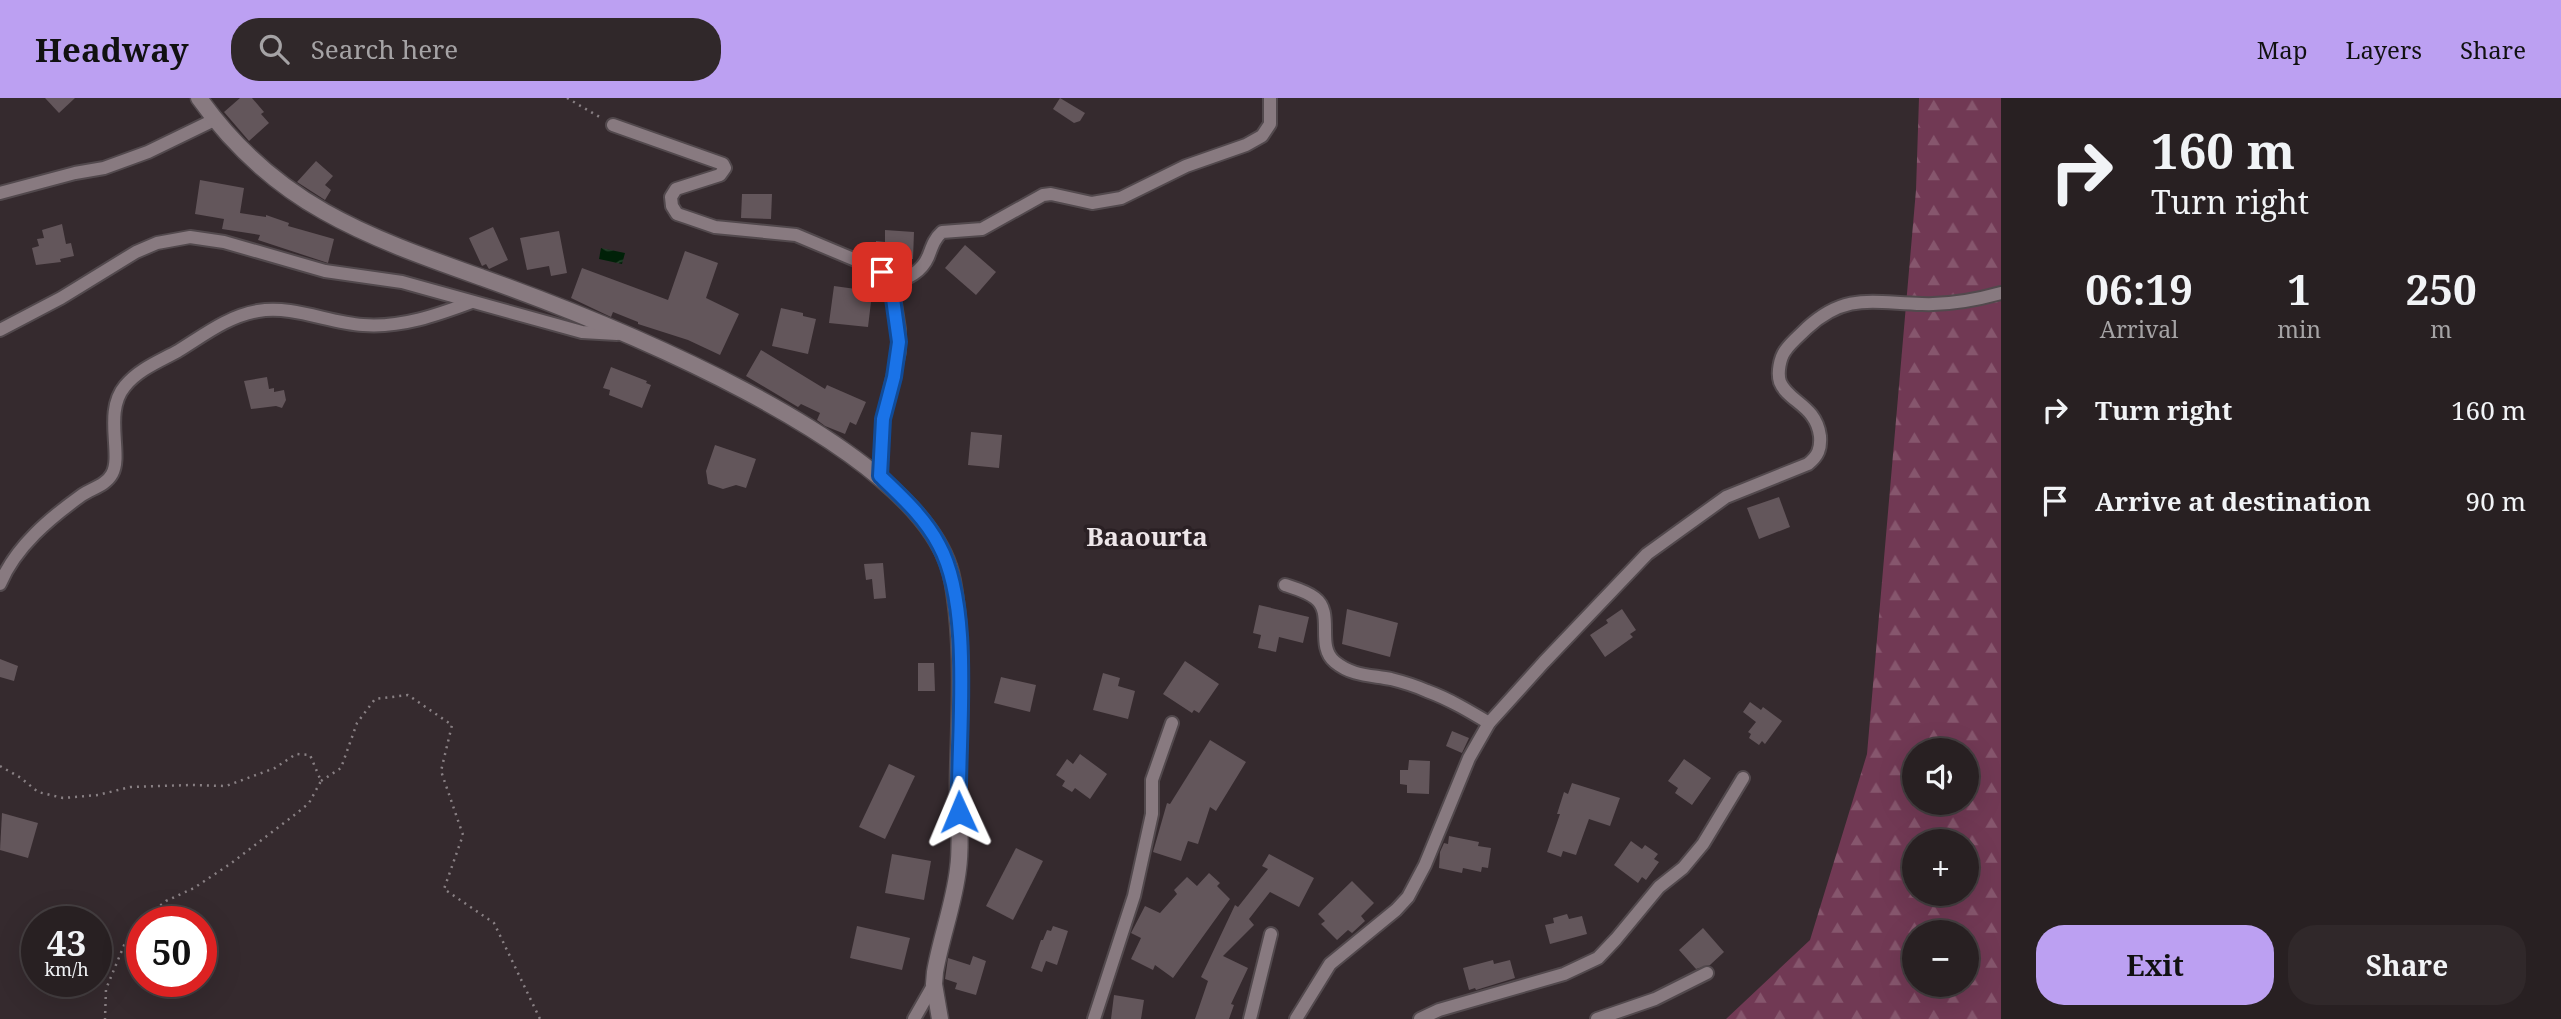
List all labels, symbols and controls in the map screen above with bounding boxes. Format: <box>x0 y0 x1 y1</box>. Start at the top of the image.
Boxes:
search box <box>231 18 721 81</box>
text: Headway <box>35 27 189 72</box>
icon: search <box>255 30 293 68</box>
text: Search here <box>311 31 458 67</box>
text: Map <box>2257 33 2308 66</box>
text: Layers <box>2346 33 2422 66</box>
text: Share <box>2460 33 2526 66</box>
text: 160 m <box>2151 117 2295 183</box>
icon: right <box>2036 126 2127 217</box>
text: Turn right <box>2151 180 2309 223</box>
pin <box>852 242 912 302</box>
icon: arrive <box>863 253 901 291</box>
text: 06:19 <box>2085 260 2193 317</box>
text: 1 <box>2287 260 2311 317</box>
text: 250 <box>2405 260 2477 317</box>
text: Arrival <box>2100 313 2178 345</box>
text: min <box>2277 313 2321 345</box>
text: m <box>2430 313 2452 345</box>
icon: right <box>2036 391 2074 429</box>
text: Turn right <box>2095 392 2232 428</box>
text: 160 m <box>2451 392 2526 428</box>
icon: arrive <box>2036 482 2074 520</box>
text: Arrive at destination <box>2095 483 2371 519</box>
text: 90 m <box>2466 483 2526 519</box>
district label: Baaourta <box>1086 518 1208 554</box>
map controls <box>1902 738 1979 997</box>
button: sound <box>1902 738 1979 815</box>
position arrow <box>922 775 996 849</box>
button: + <box>1902 829 1979 906</box>
speed limit sign: 50 <box>126 906 217 997</box>
text: 43 <box>47 919 86 966</box>
button: − <box>1902 920 1979 997</box>
button: Exit <box>2036 925 2274 1005</box>
button: Share <box>2288 925 2526 1005</box>
text: km/h <box>44 957 89 981</box>

